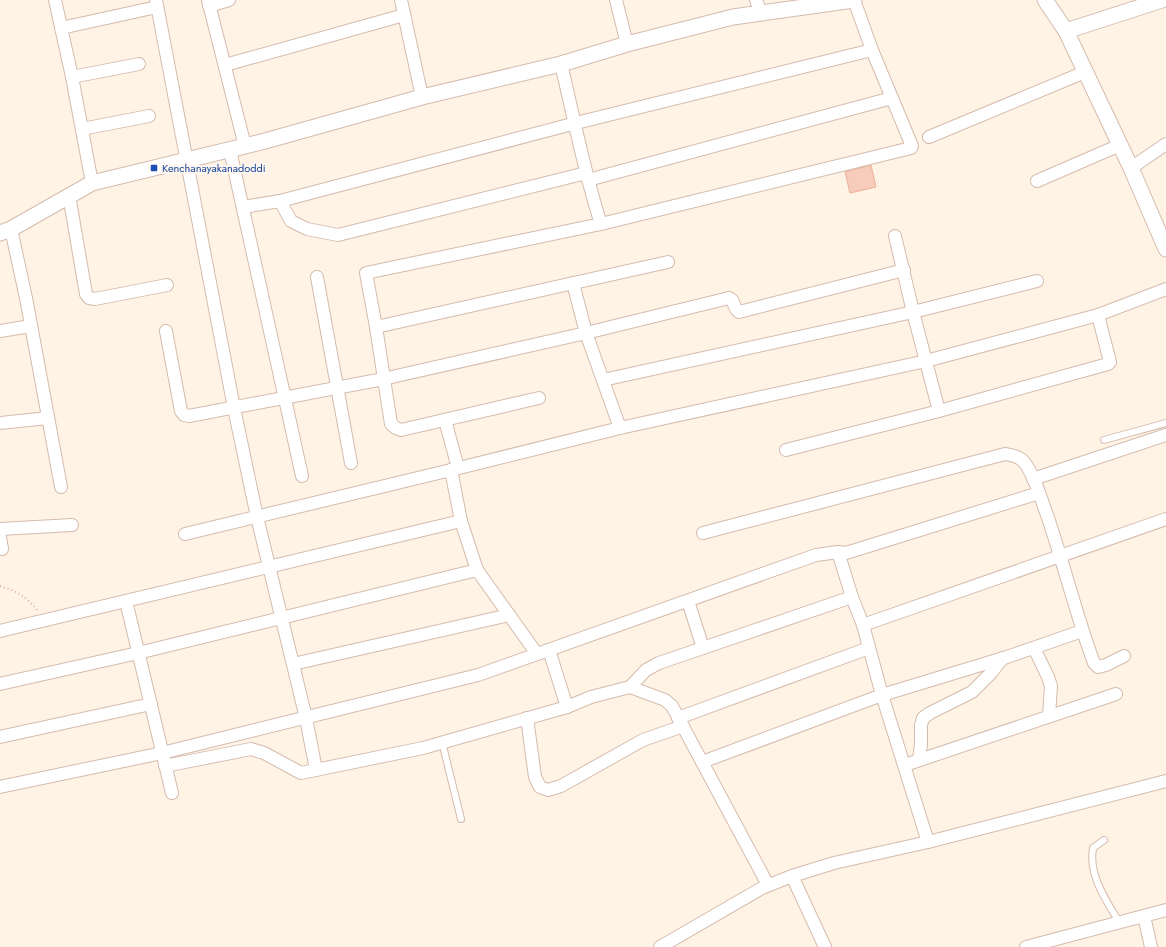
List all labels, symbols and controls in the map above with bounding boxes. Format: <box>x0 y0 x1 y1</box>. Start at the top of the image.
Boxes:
place label: Kenchanayakanadoddi <box>162 160 266 176</box>
marker: Kenchanayakanadoddi <box>149 163 159 173</box>

